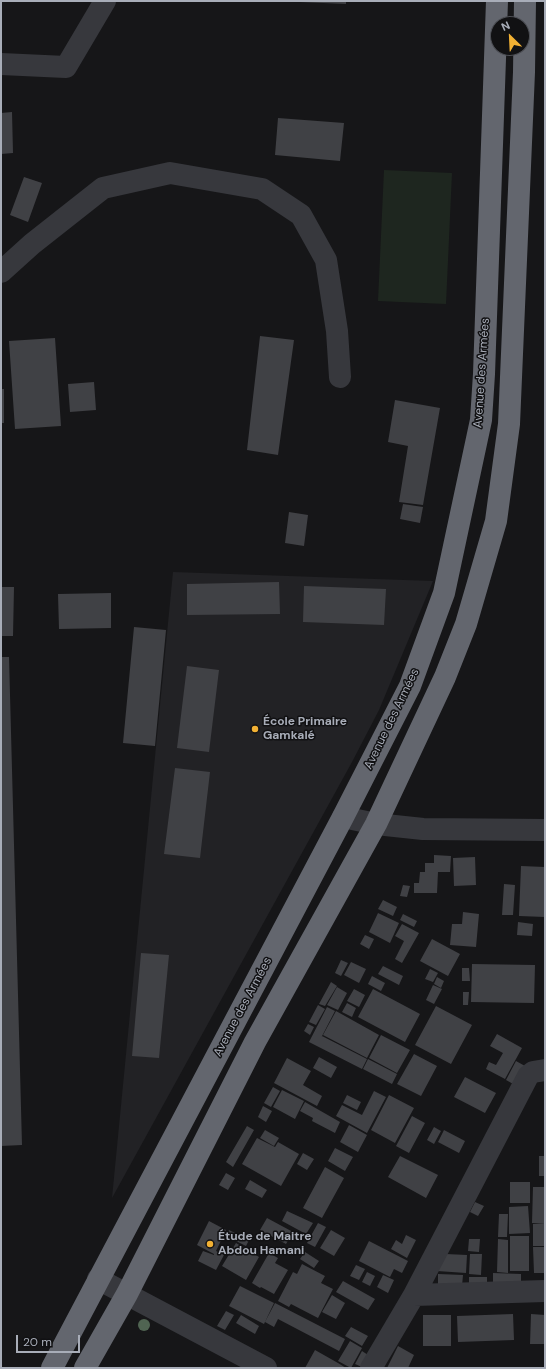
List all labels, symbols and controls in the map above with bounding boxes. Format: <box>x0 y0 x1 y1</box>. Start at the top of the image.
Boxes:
north arrow <box>490 16 530 56</box>
text: N <box>499 18 512 34</box>
street label: Avenue des Armées <box>471 317 493 429</box>
street label: Avenue des Armées <box>361 666 423 772</box>
place label: École Primaire Gamkalé <box>263 715 347 743</box>
marker: École Primaire Gamkalé <box>250 724 260 734</box>
street label: Avenue des Armées <box>211 955 275 1059</box>
place label: Étude de Maitre Abdou Hamani <box>218 1230 312 1258</box>
marker: Étude de Maitre Abdou Hamani <box>205 1239 215 1249</box>
scale bar <box>18 1327 82 1353</box>
text: 20 m <box>23 1334 52 1350</box>

